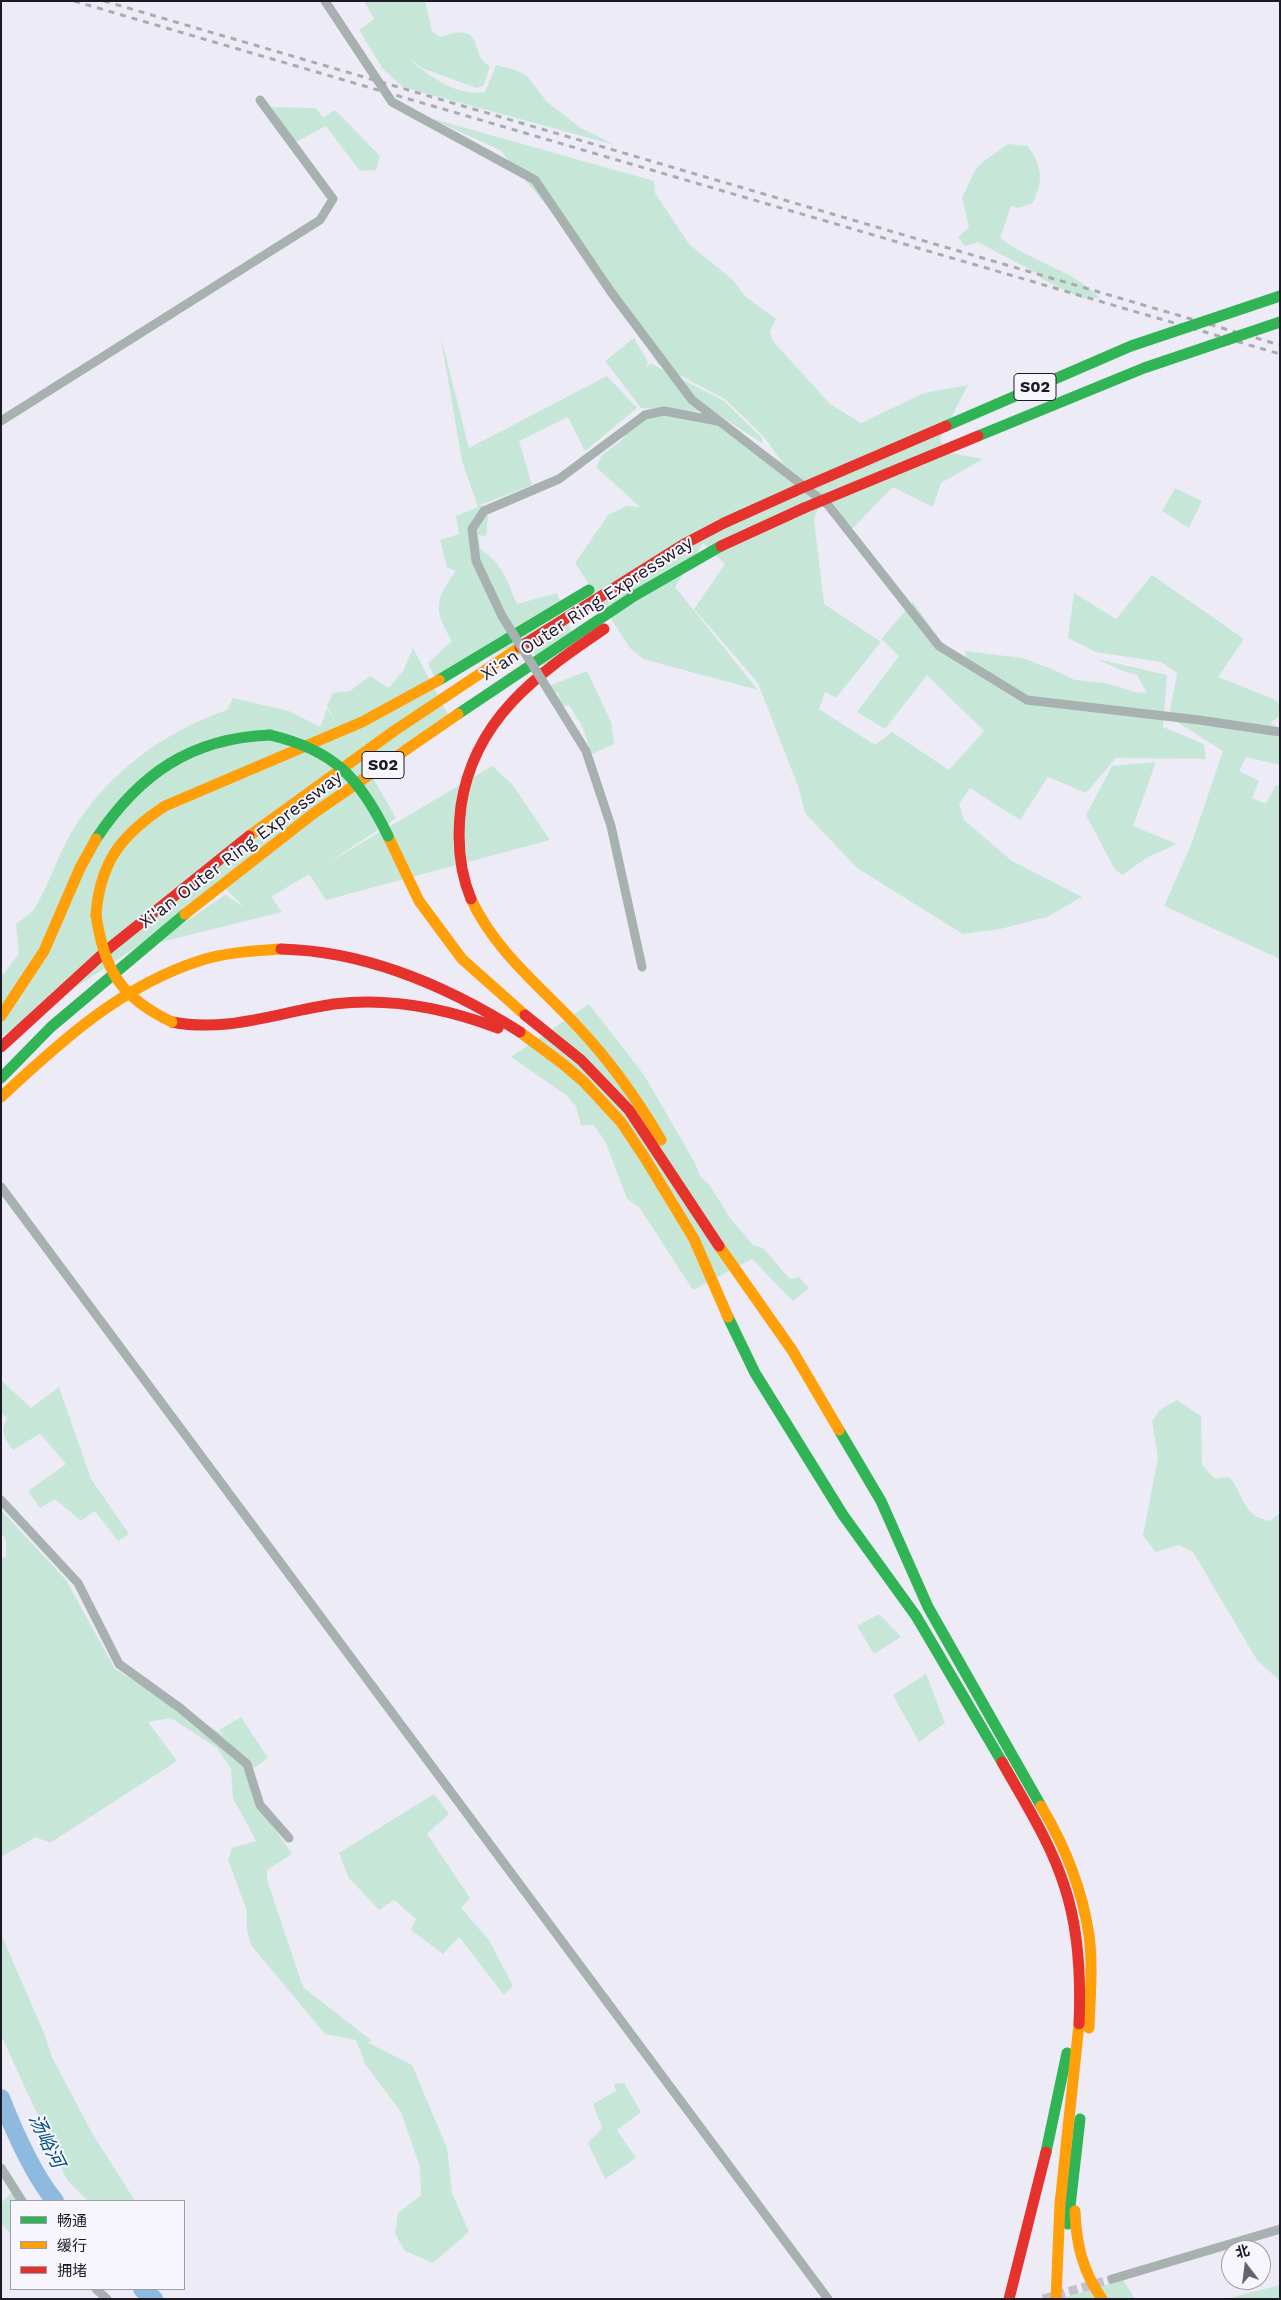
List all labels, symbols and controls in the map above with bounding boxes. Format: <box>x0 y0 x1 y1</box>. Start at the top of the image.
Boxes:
road number: S02 <box>1014 374 1056 401</box>
street label: Xi'an Outer Ring Expressway <box>477 532 697 686</box>
road number: S02 <box>362 752 404 778</box>
street label: Xi'an Outer Ring Expressway <box>135 767 347 933</box>
water label: 汤峪河 <box>23 2110 69 2172</box>
legend <box>10 2200 185 2290</box>
text: 畅通 <box>57 2212 87 2230</box>
text: 缓行 <box>57 2237 87 2255</box>
north arrow <box>1221 2240 1271 2290</box>
text: 北 <box>1234 2242 1251 2261</box>
text: 拥堵 <box>57 2262 87 2280</box>

